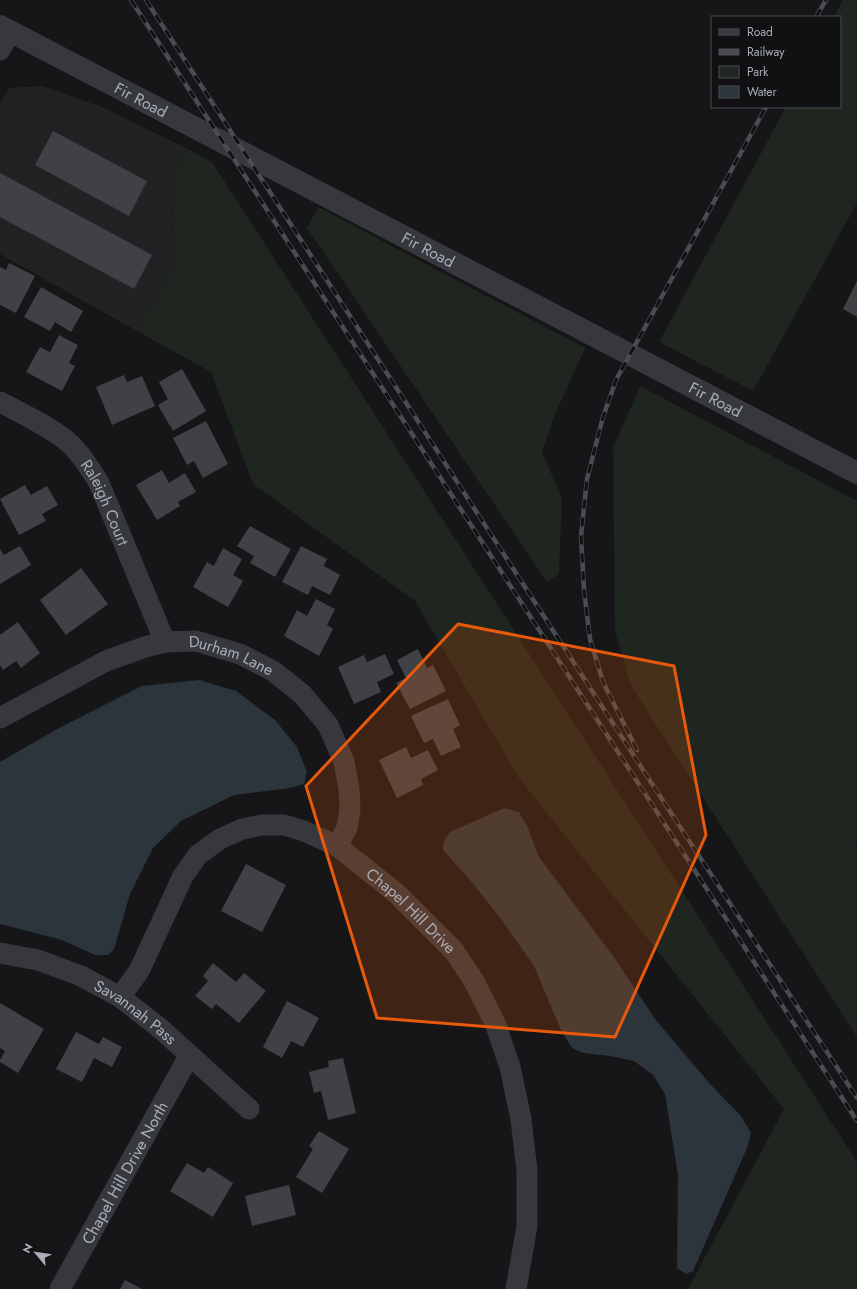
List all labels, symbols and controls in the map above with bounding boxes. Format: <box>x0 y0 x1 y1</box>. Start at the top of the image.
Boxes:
legend <box>711 16 841 108</box>
text: Road <box>747 23 773 41</box>
text: Railway <box>747 43 785 61</box>
text: Park <box>747 63 769 81</box>
street label: Fir Road <box>110 76 172 123</box>
text: Water <box>747 83 778 101</box>
street label: Fir Road <box>398 226 459 273</box>
street label: Fir Road <box>685 376 746 423</box>
street label: Raleigh Court <box>76 455 135 549</box>
street label: Durham Lane <box>188 629 278 681</box>
street label: Chapel Hill Drive <box>361 862 462 959</box>
street label: Savannah Pass <box>90 974 182 1050</box>
street label: Chapel Hill Drive North <box>76 1097 173 1248</box>
north arrow <box>16 1233 56 1273</box>
text: N <box>18 1240 36 1256</box>

